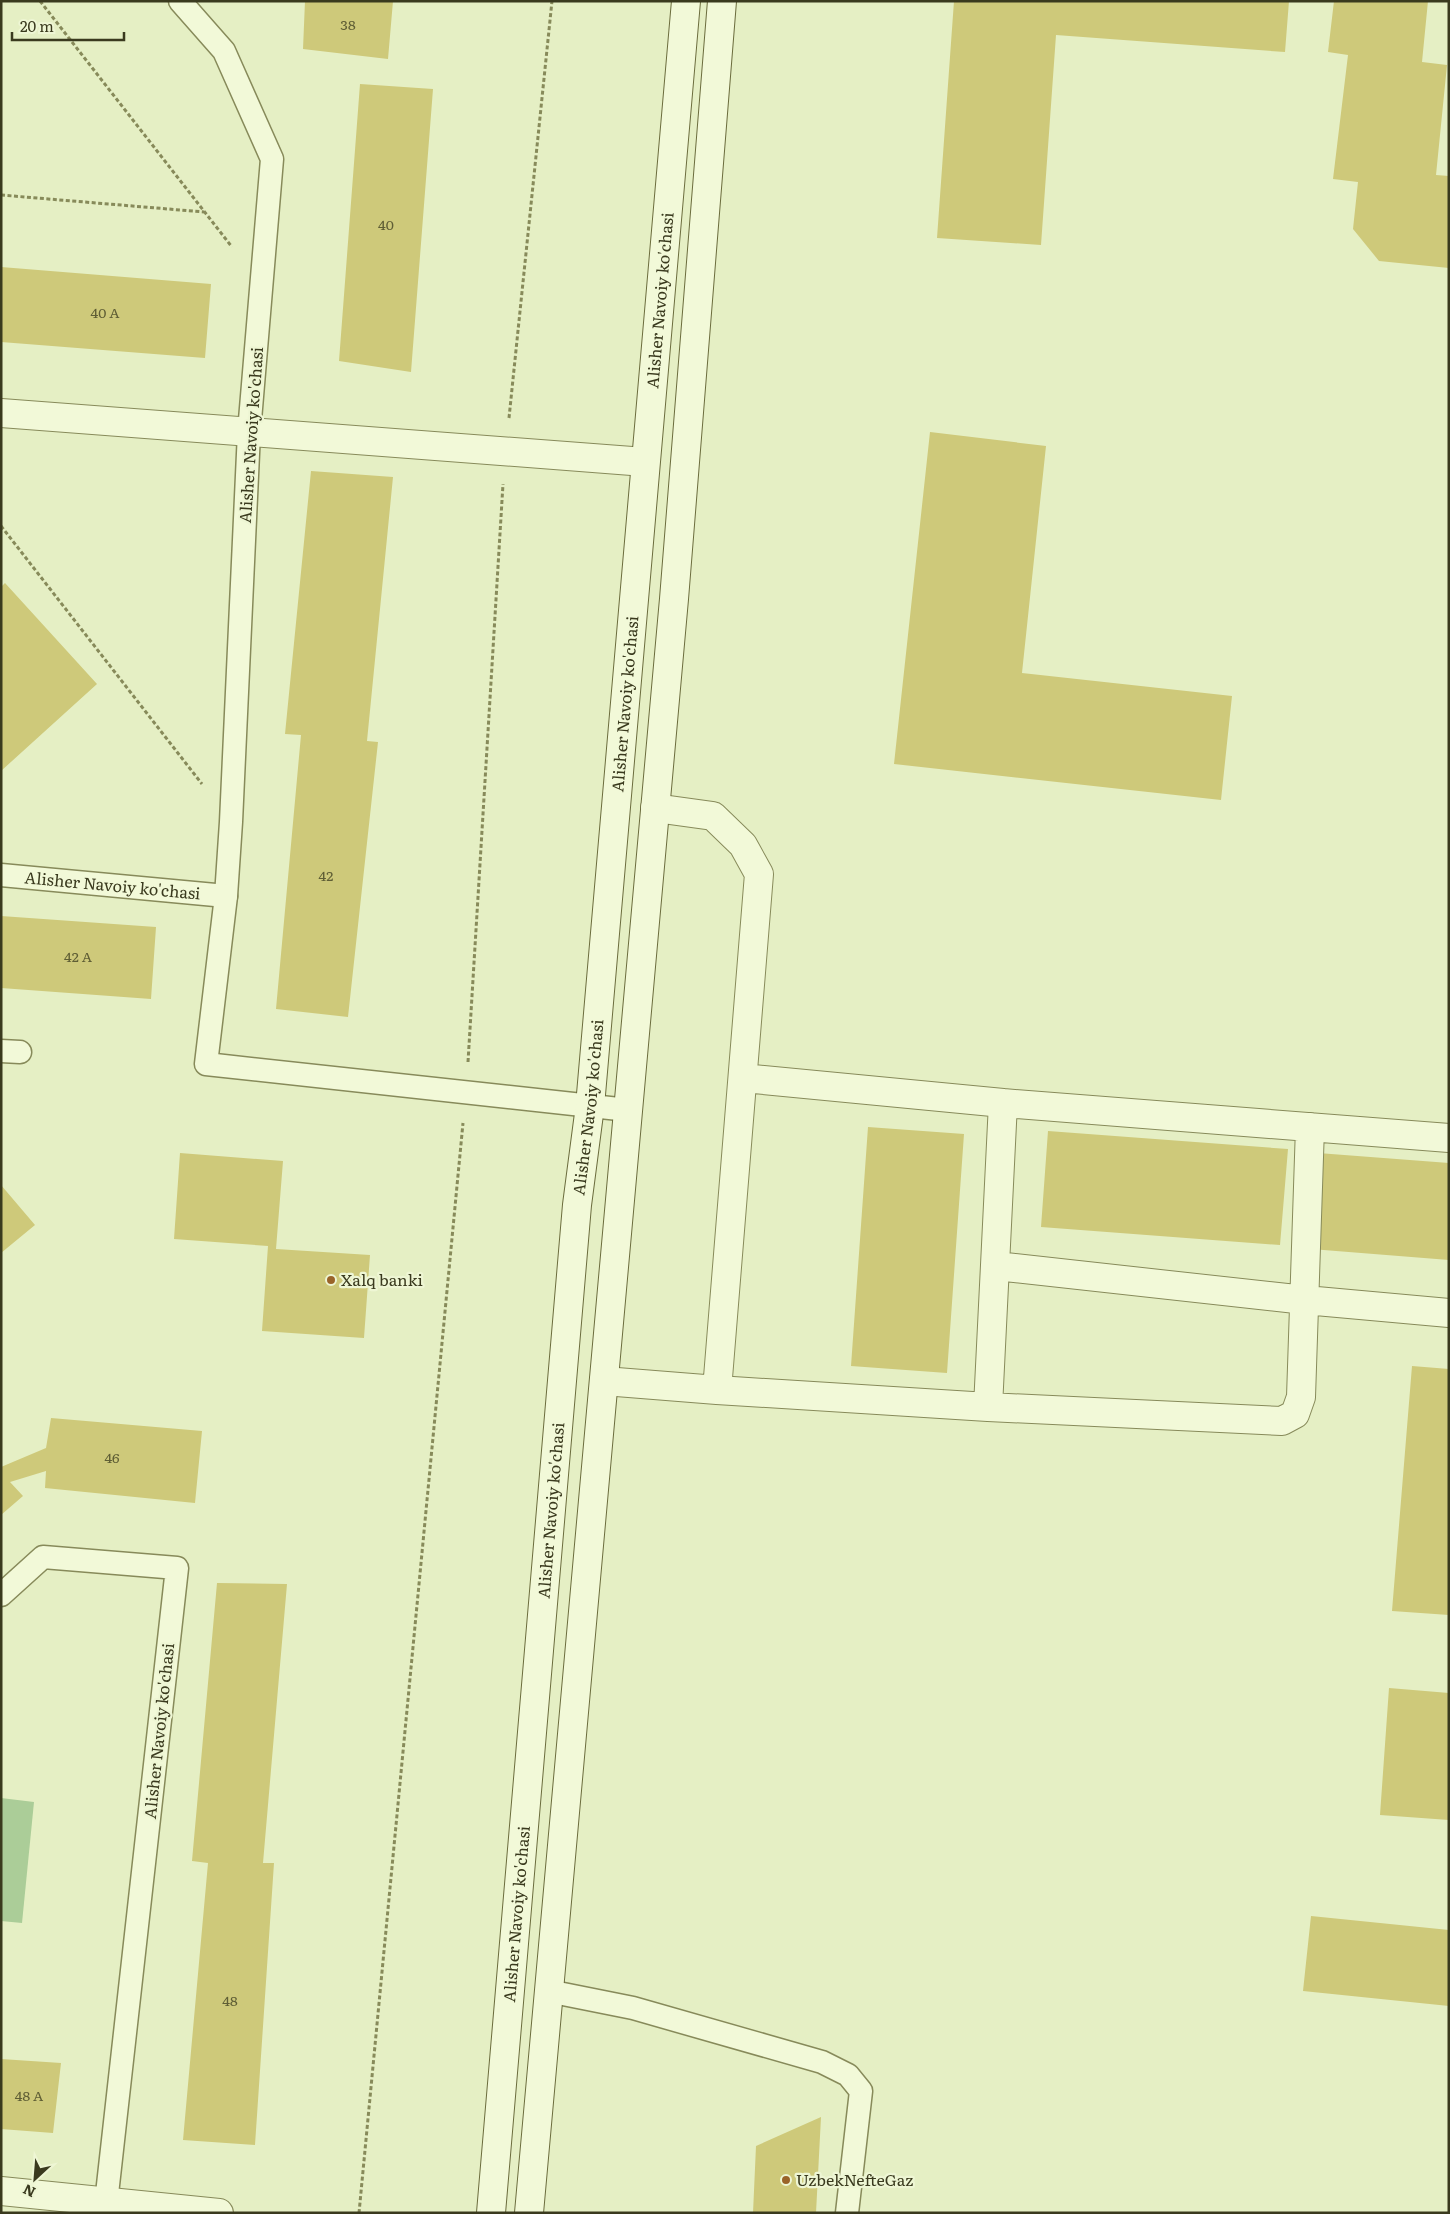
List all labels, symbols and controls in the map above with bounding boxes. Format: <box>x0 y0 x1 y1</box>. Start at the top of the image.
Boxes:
scale bar <box>12 10 125 42</box>
text: 20 m <box>20 14 54 37</box>
house number: 38 <box>340 14 356 34</box>
street label: Alisher Navoiy ko'chasi <box>639 211 679 390</box>
house number: 40 <box>378 214 394 234</box>
house number: 40 А <box>91 302 120 322</box>
street label: Alisher Navoiy ko'chasi <box>232 346 268 524</box>
street label: Alisher Navoiy ko'chasi <box>604 615 644 793</box>
street label: Alisher Navoiy ko'chasi <box>24 864 202 905</box>
house number: 42 <box>319 865 333 885</box>
house number: 42 А <box>64 946 93 966</box>
street label: Alisher Navoiy ko'chasi <box>565 1018 608 1197</box>
place label: Xalq banki <box>341 1267 423 1291</box>
marker: Xalq banki <box>325 1274 337 1286</box>
street label: Alisher Navoiy ko'chasi <box>530 1421 569 1600</box>
house number: 46 <box>104 1447 120 1467</box>
street label: Alisher Navoiy ko'chasi <box>137 1642 179 1820</box>
street label: Alisher Navoiy ko'chasi <box>496 1825 535 2003</box>
house number: 48 <box>222 1990 238 2010</box>
house number: 48 А <box>15 2085 44 2105</box>
north arrow <box>10 2154 60 2204</box>
place label: UzbekNefteGaz <box>796 2167 913 2191</box>
marker: UzbekNefteGaz <box>780 2174 792 2186</box>
text: N <box>19 2180 39 2203</box>

